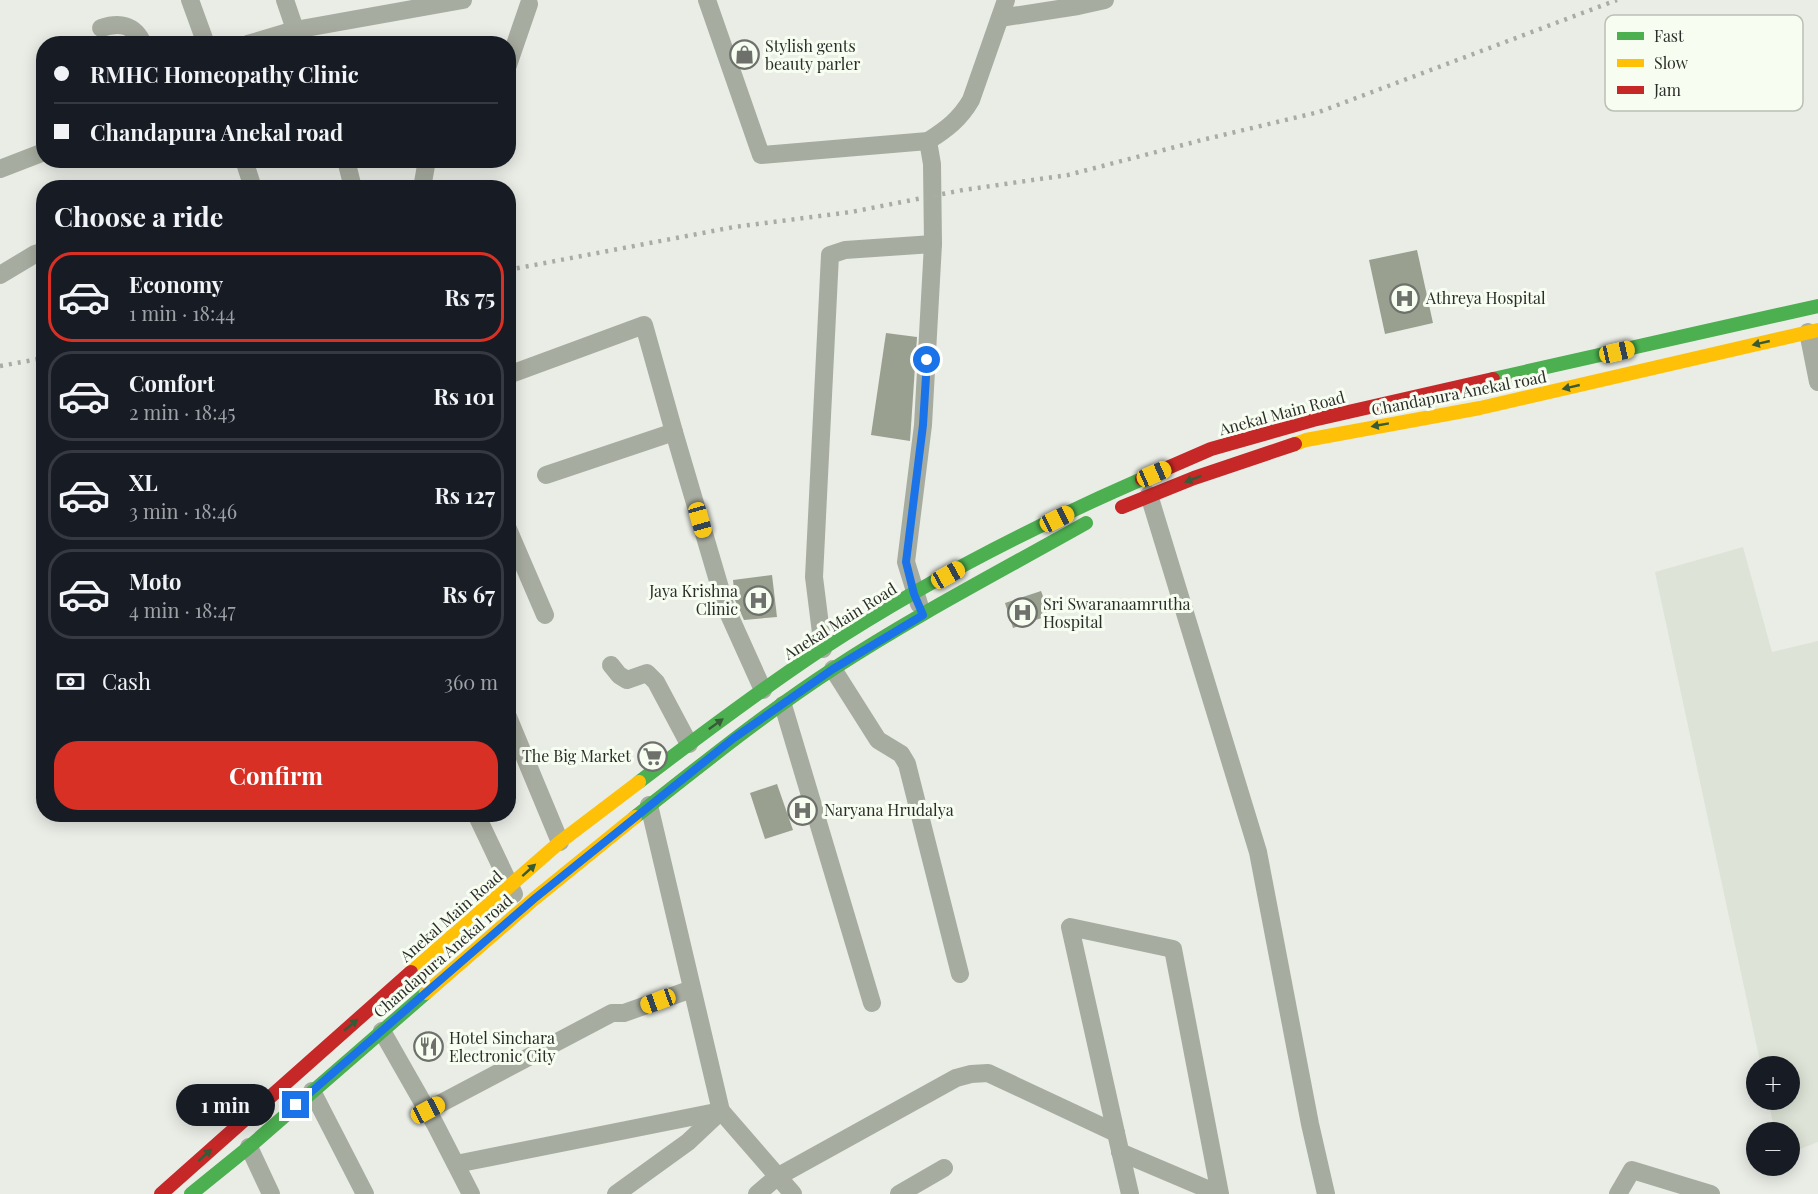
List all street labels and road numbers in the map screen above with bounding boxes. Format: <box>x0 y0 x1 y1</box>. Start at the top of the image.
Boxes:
street label: Chandapura Anekal road <box>1370 365 1548 420</box>
street label: Anekal Main Road <box>1216 386 1347 440</box>
street label: Anekal Main Road <box>778 577 900 664</box>
street label: Anekal Main Road <box>394 865 506 967</box>
street label: Chandapura Anekal road <box>369 889 517 1022</box>

